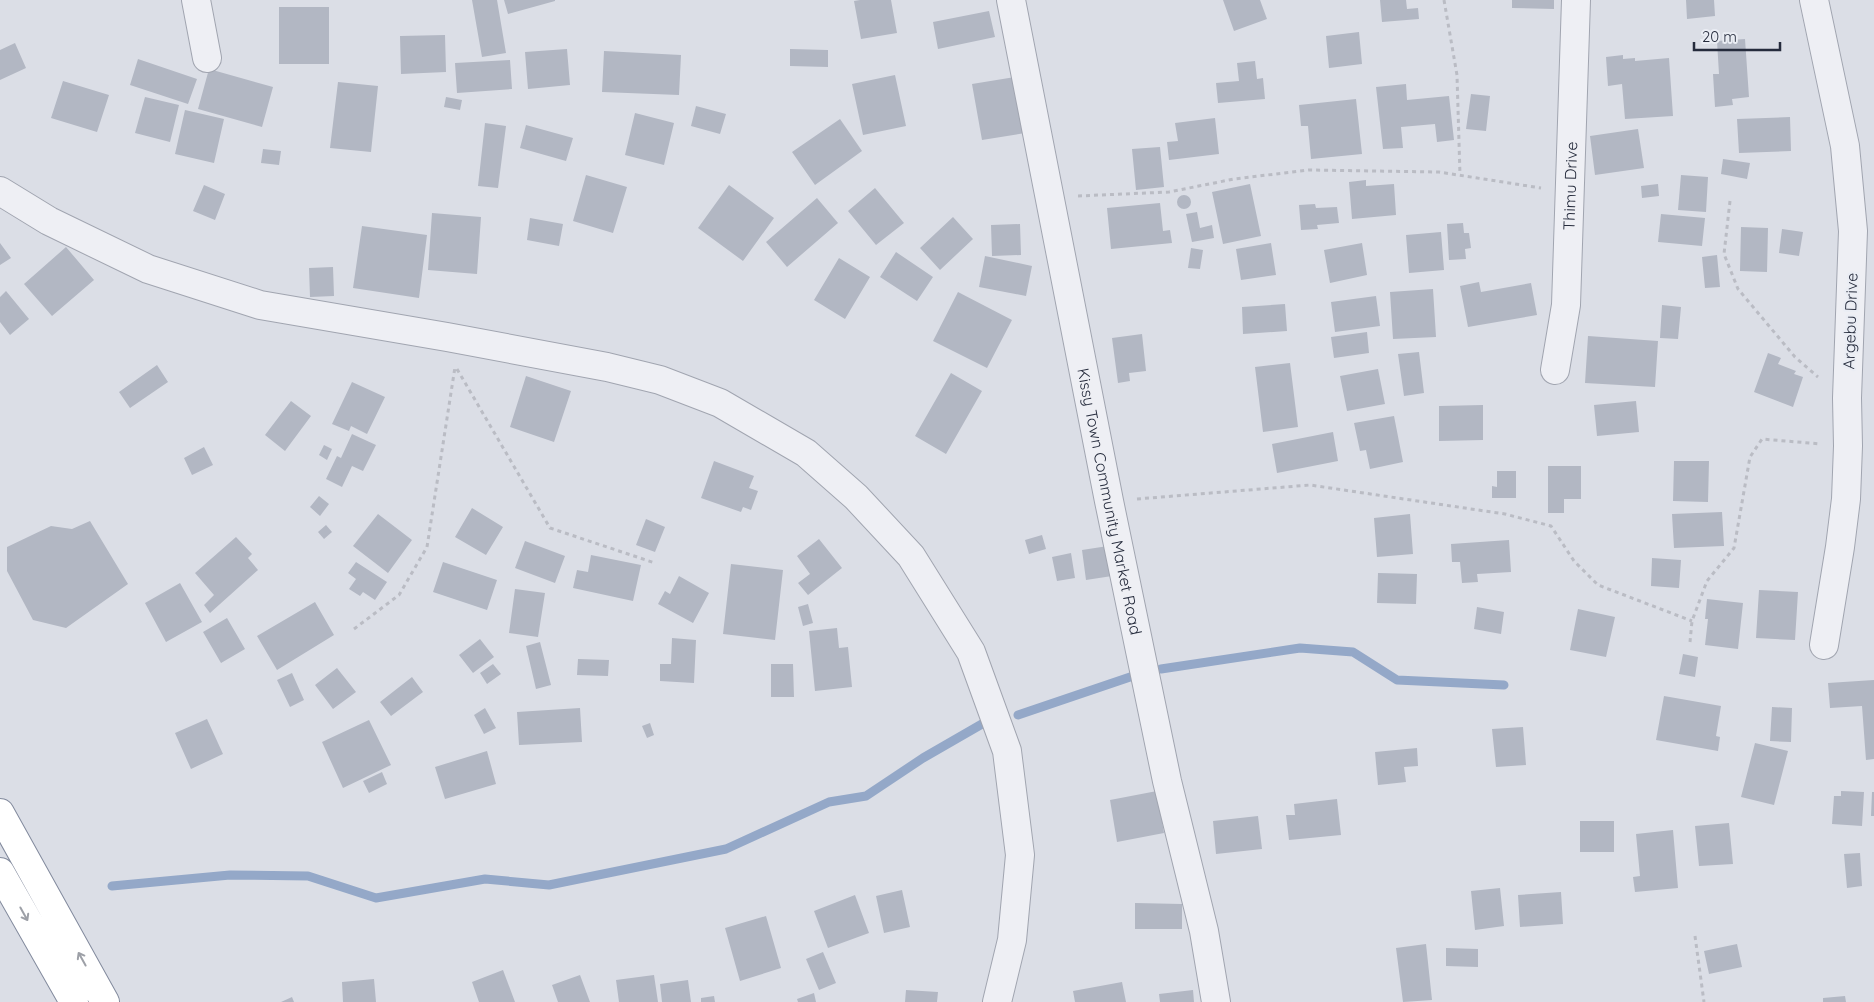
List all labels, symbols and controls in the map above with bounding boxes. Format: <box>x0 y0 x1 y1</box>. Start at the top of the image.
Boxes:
scale bar <box>1694 20 1780 52</box>
text: 20 m <box>1702 27 1737 46</box>
street label: Thimu Drive <box>1558 141 1581 231</box>
street label: Argebu Drive <box>1838 272 1862 370</box>
street label: Kissy Town Community Market Road <box>1073 366 1146 637</box>
one-way arrow <box>20 906 29 921</box>
one-way arrow <box>76 953 86 967</box>

